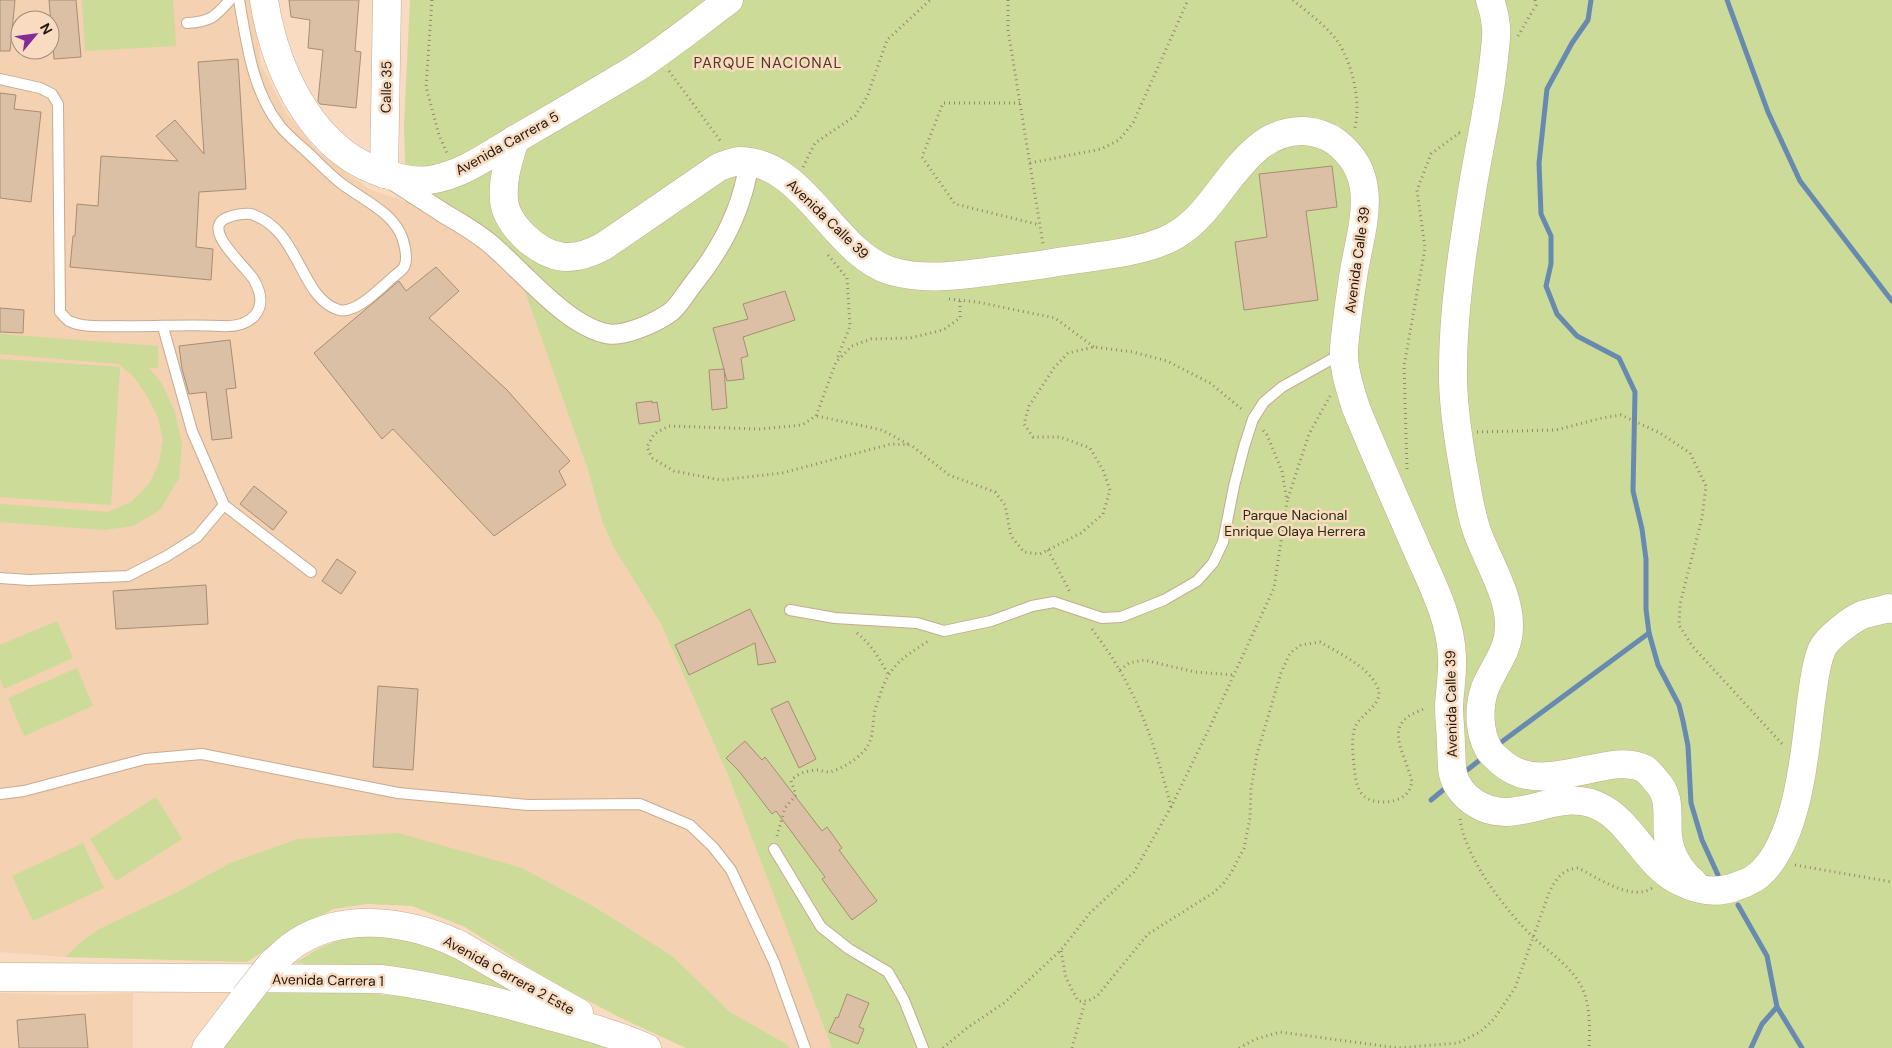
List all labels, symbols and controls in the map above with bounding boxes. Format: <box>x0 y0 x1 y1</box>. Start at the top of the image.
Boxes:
north arrow <box>10 10 60 60</box>
text: N <box>36 20 57 38</box>
district label: PARQUE NACIONAL <box>694 53 842 73</box>
street label: Calle 35 <box>377 61 395 113</box>
street label: Avenida Carrera 5 <box>452 107 562 179</box>
street label: Avenida Calle 39 <box>783 175 873 263</box>
street label: Avenida Calle 39 <box>1341 205 1373 314</box>
park label: Parque Nacional Enrique Olaya Herrera <box>1224 506 1366 540</box>
street label: Avenida Calle 39 <box>1441 650 1461 758</box>
street label: Avenida Carrera 2 Este <box>440 932 578 1019</box>
street label: Avenida Carrera 1 <box>272 970 384 990</box>

